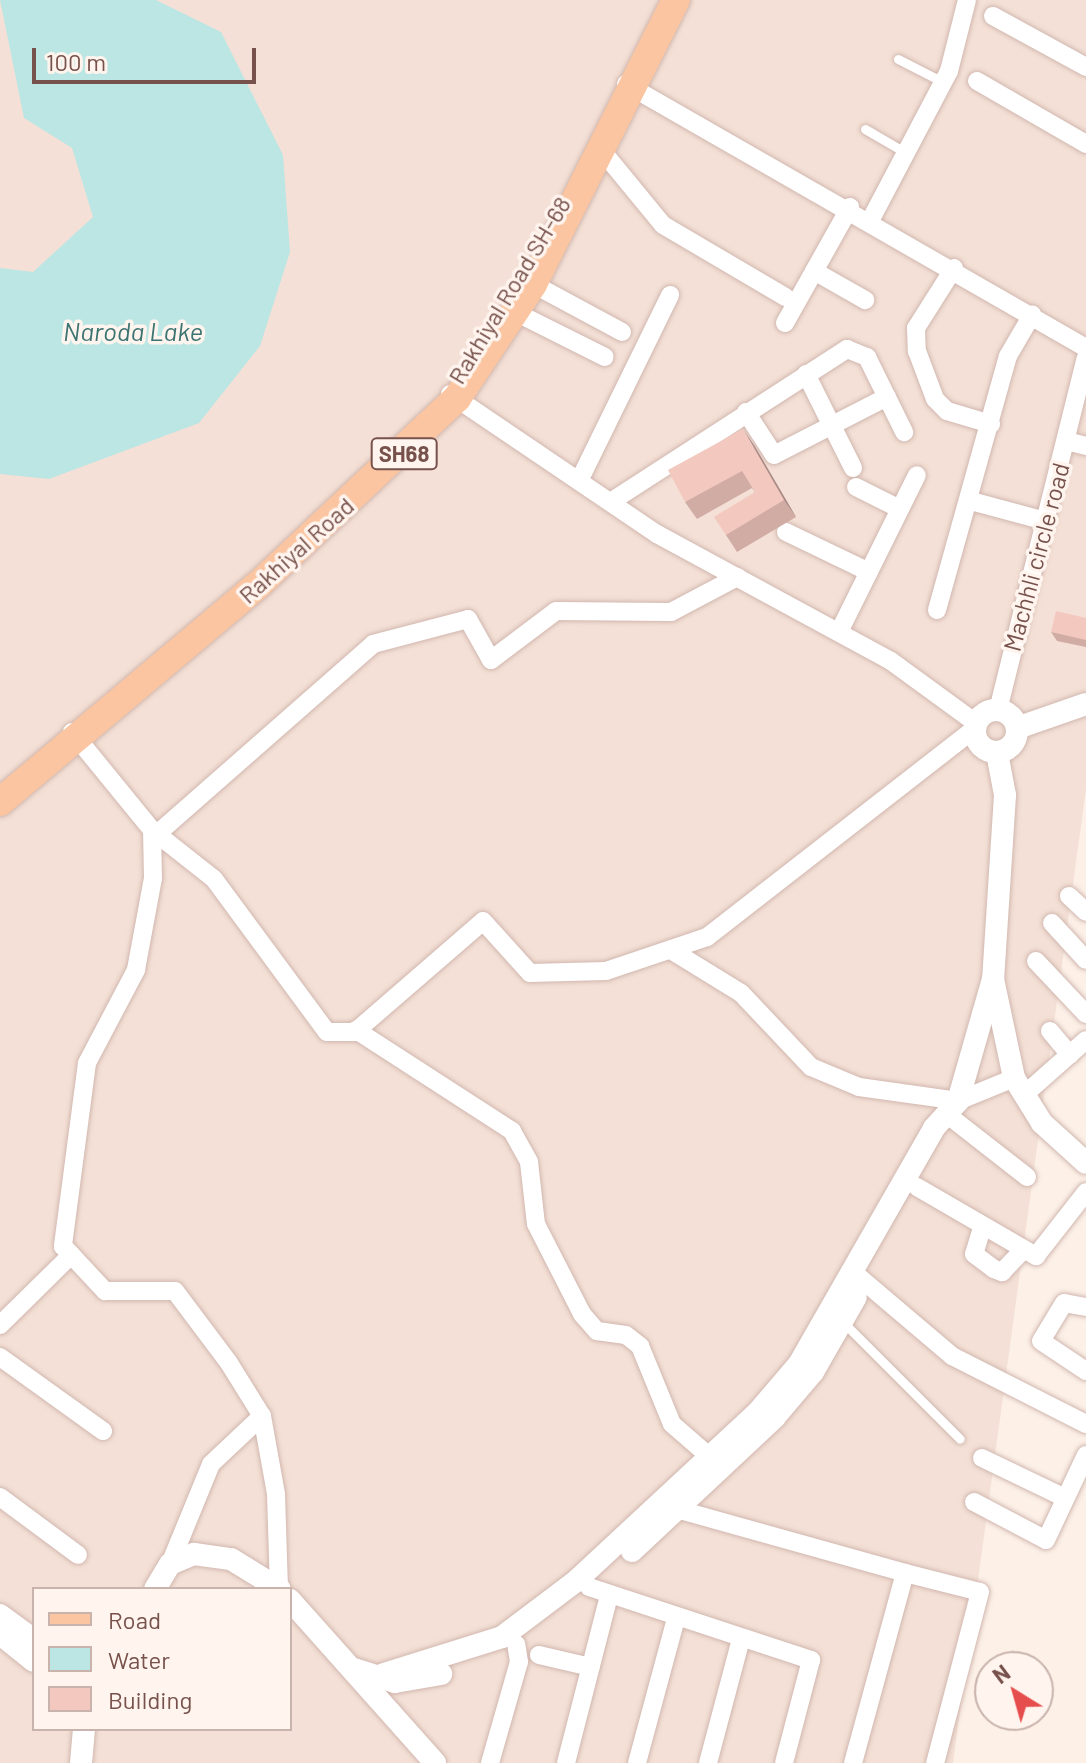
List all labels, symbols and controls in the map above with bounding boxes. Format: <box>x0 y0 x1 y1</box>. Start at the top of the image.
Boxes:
scale bar <box>36 32 260 82</box>
text: 100 m <box>46 47 106 76</box>
street label: Rakhiyal Road SH-68 <box>442 191 576 389</box>
water label: Naroda Lake <box>63 315 203 347</box>
road number: SH68 <box>370 436 438 472</box>
street label: Machhli circle road <box>997 460 1075 654</box>
street label: Rakhiyal Road <box>233 491 359 609</box>
legend <box>32 1587 292 1731</box>
text: Road <box>108 1605 161 1634</box>
text: Water <box>108 1645 170 1674</box>
north arrow <box>974 1651 1054 1731</box>
text: N <box>987 1659 1014 1688</box>
text: Building <box>108 1685 192 1714</box>

